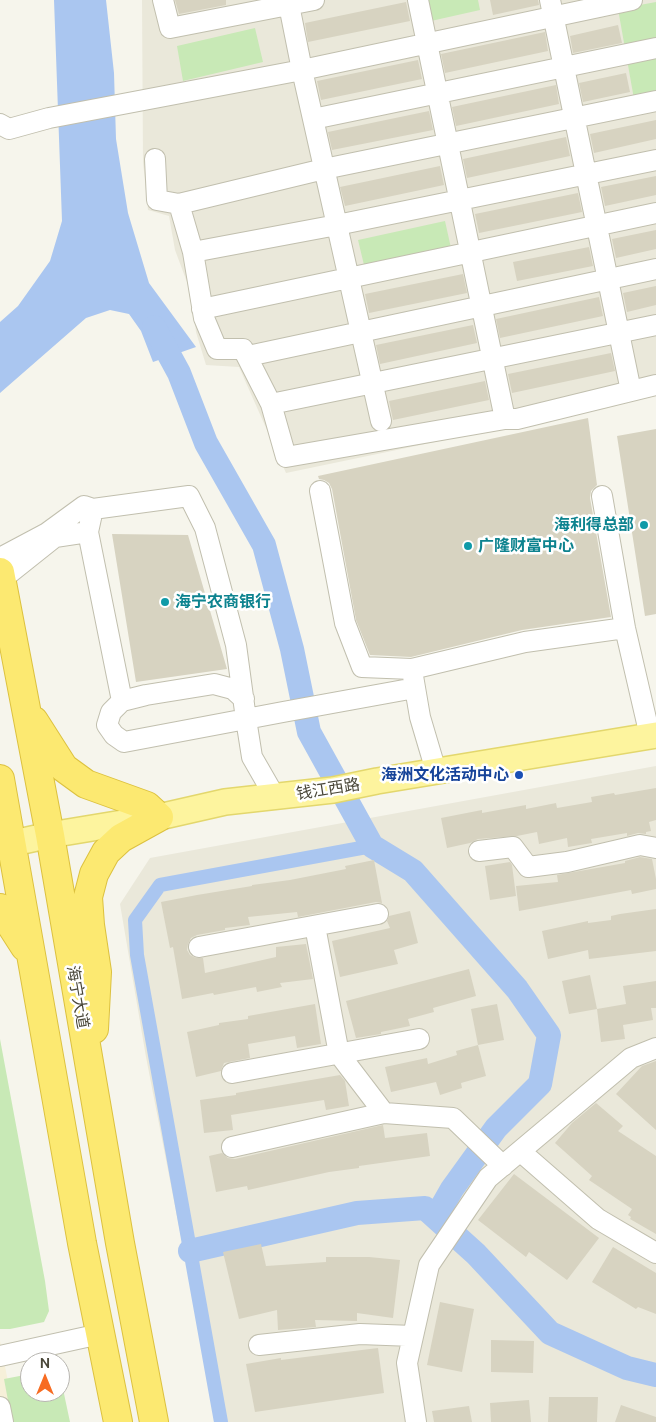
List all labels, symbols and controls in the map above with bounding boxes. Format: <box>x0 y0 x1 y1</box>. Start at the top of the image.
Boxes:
place label: 海利得总部 <box>554 515 634 535</box>
marker: 海利得总部 <box>638 519 650 531</box>
place label: 广隆财富中心 <box>478 536 574 556</box>
marker: 广隆财富中心 <box>462 540 474 552</box>
place label: 海宁农商银行 <box>175 592 271 612</box>
marker: 海宁农商银行 <box>159 596 171 608</box>
place label: 海洲文化活动中心 <box>381 765 509 785</box>
marker: 海洲文化活动中心 <box>513 769 525 781</box>
street label: 钱江西路 <box>295 775 361 803</box>
street label: 海宁大道 <box>63 964 93 1030</box>
north arrow <box>20 1352 70 1402</box>
text: N <box>40 1355 50 1371</box>

